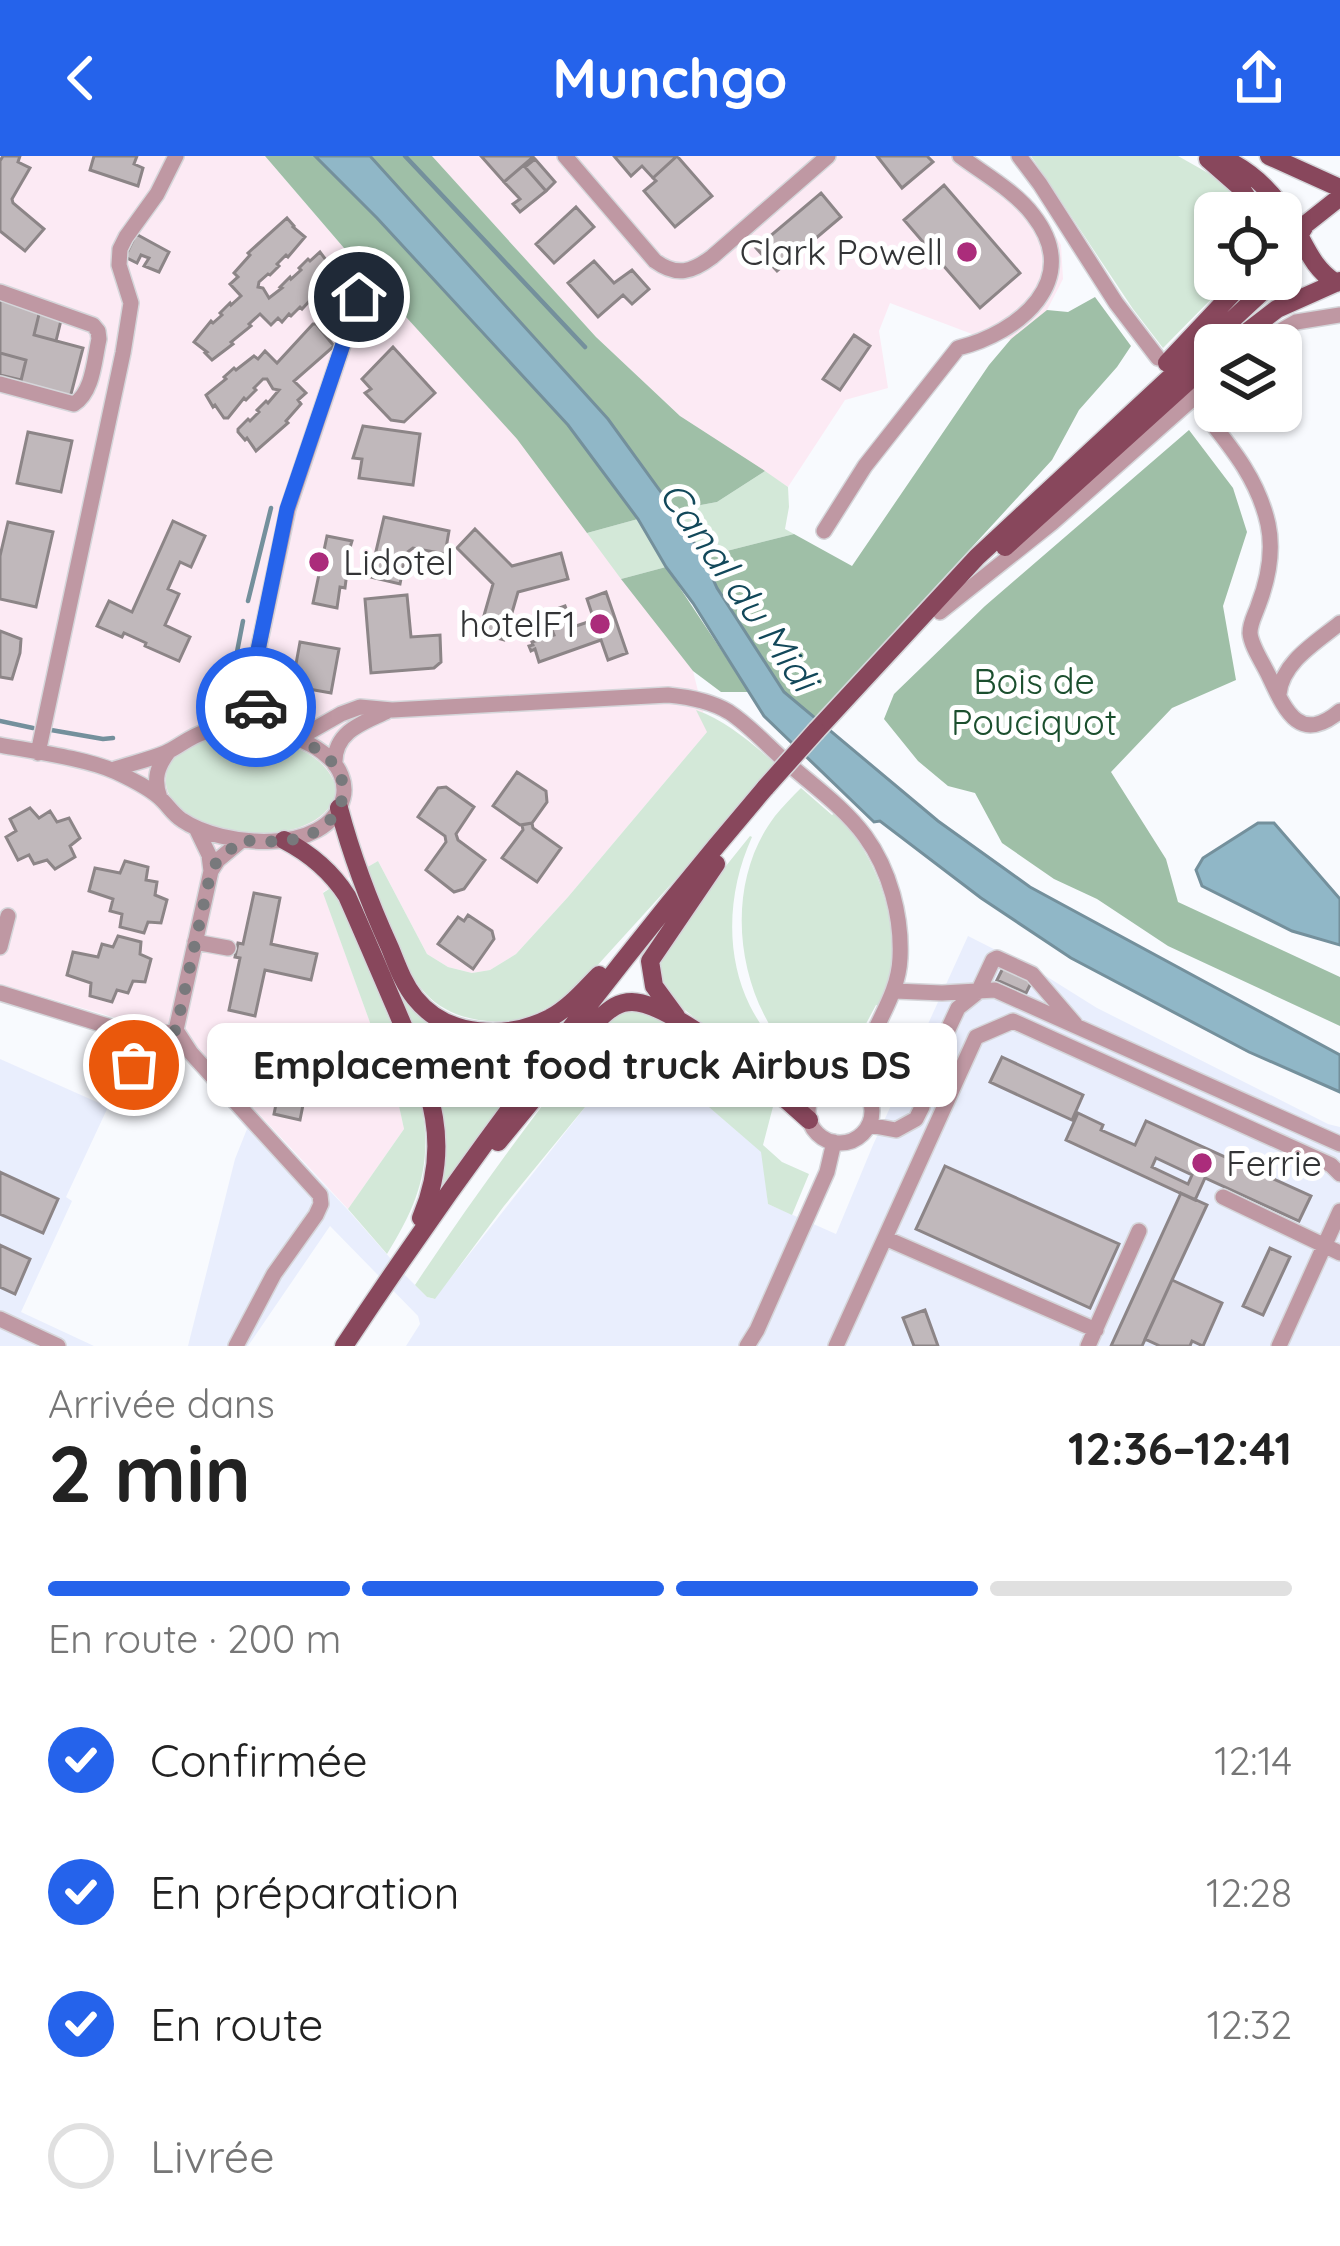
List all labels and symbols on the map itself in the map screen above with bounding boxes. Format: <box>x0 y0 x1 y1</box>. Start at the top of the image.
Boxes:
place label: Clark Powell <box>740 229 943 274</box>
marker: Clark Powell <box>954 239 980 265</box>
pin <box>308 246 410 348</box>
water label: Canal du Midi <box>649 471 832 704</box>
place label: Lidotel <box>343 539 454 584</box>
marker: Lidotel <box>306 549 332 575</box>
place label: hotelF1 <box>459 601 576 646</box>
marker: hotelF1 <box>587 611 613 637</box>
courier <box>196 647 316 767</box>
park label: Bois de Pouciquot <box>951 658 1117 744</box>
pin <box>83 1014 185 1116</box>
callout: Emplacement food truck Airbus DS <box>206 1023 956 1107</box>
place label: Ferrie <box>1226 1140 1322 1185</box>
marker: Ferrie <box>1189 1150 1215 1176</box>

